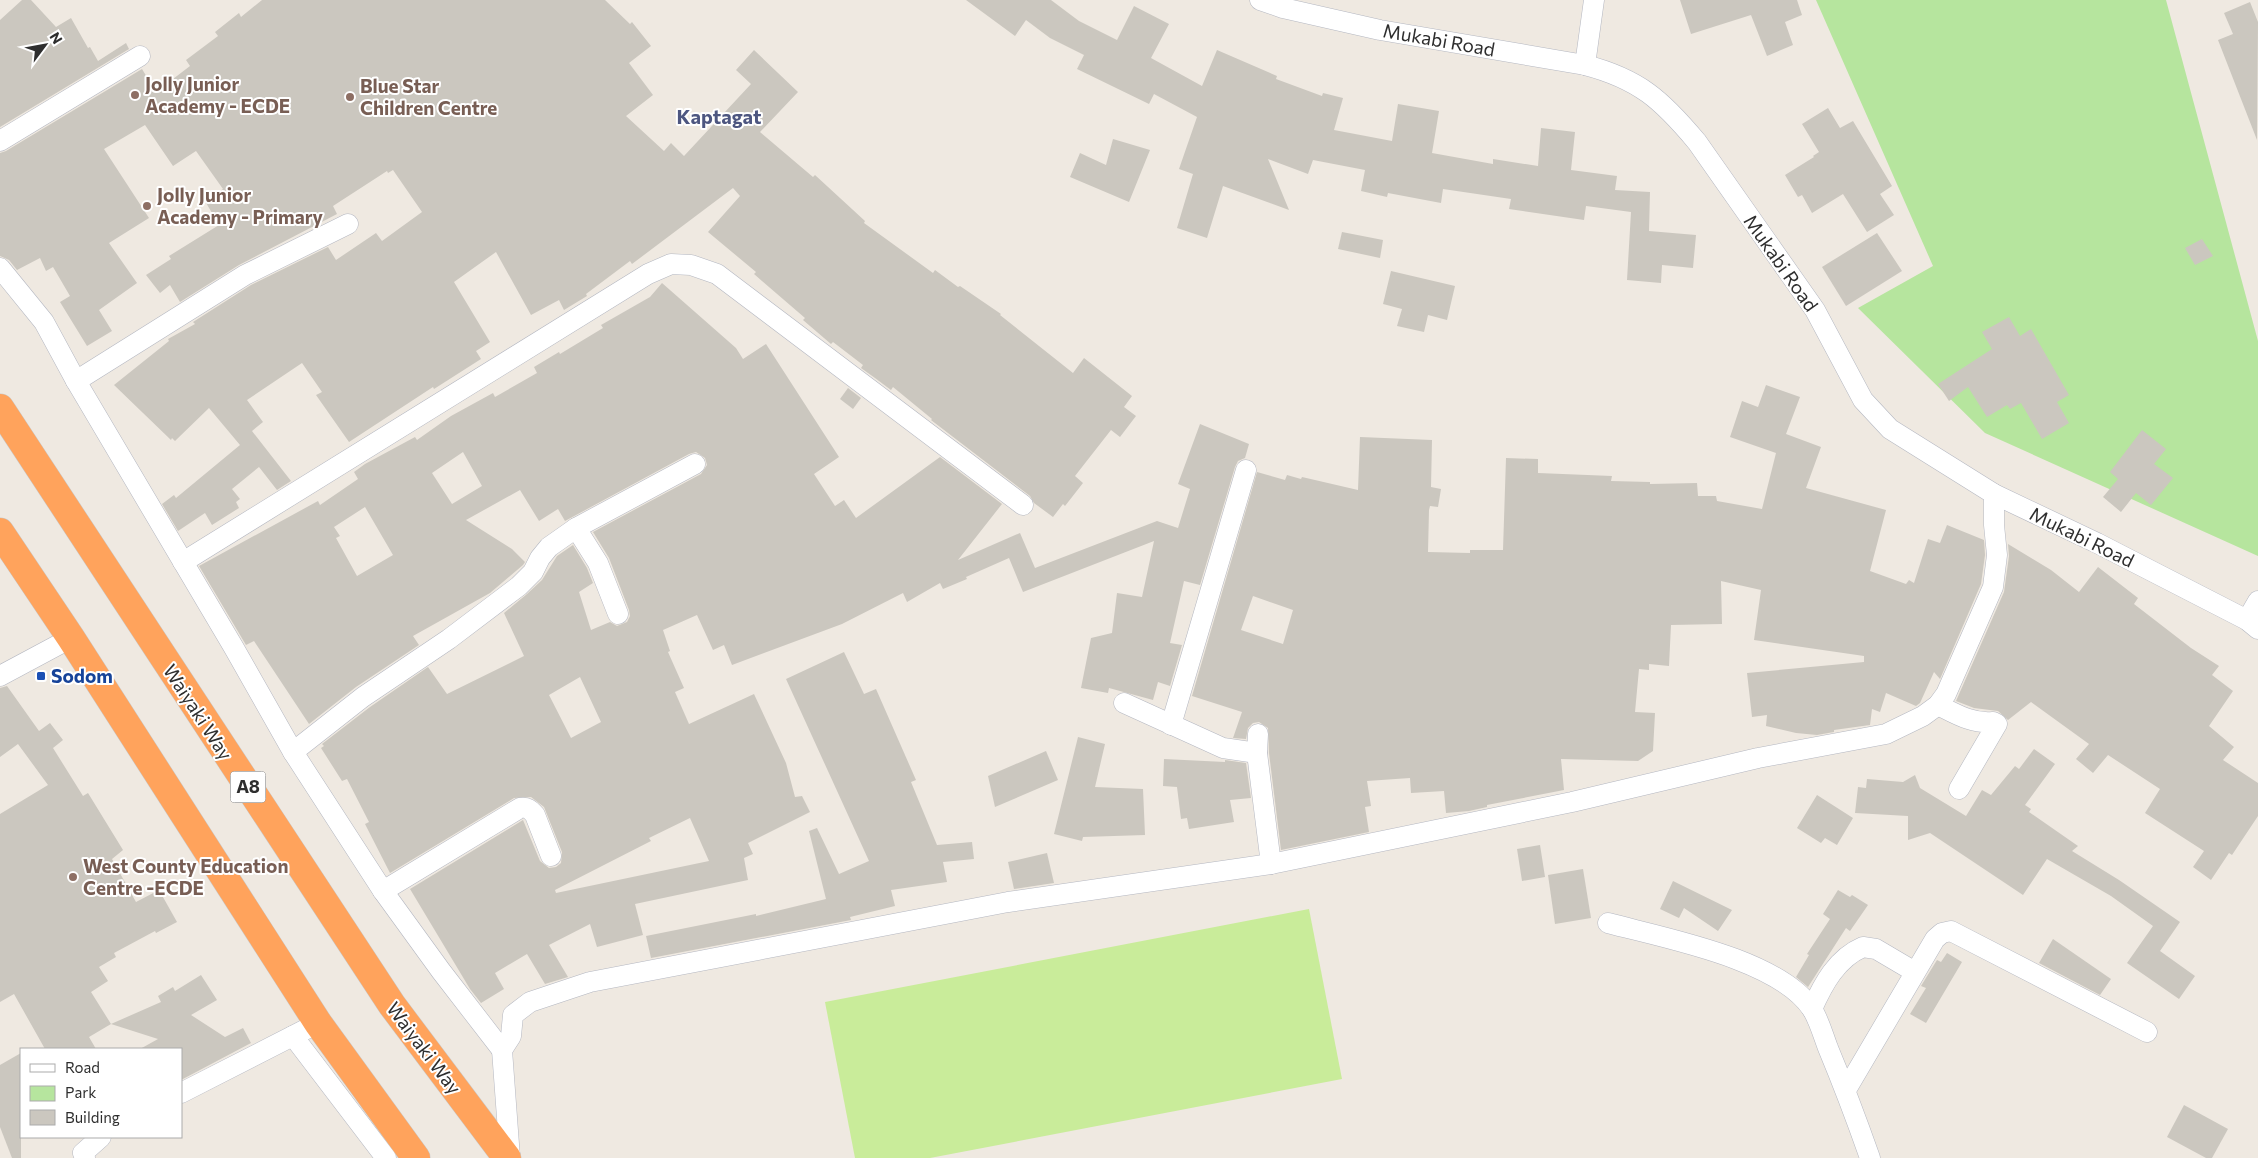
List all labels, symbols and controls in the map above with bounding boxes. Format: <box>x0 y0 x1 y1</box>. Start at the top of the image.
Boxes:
street label: Mukabi Road <box>1381 18 1497 61</box>
north arrow <box>20 20 70 70</box>
text: N <box>46 29 66 47</box>
place label: Jolly Junior Academy - ECDE <box>145 72 290 117</box>
place label: Blue Star Children Centre <box>360 74 497 119</box>
marker: Jolly Junior Academy - ECDE <box>129 89 141 101</box>
marker: Blue Star Children Centre <box>344 91 356 103</box>
district label: Kaptagat <box>676 104 762 128</box>
place label: Jolly Junior Academy - Primary <box>157 183 323 228</box>
marker: Jolly Junior Academy - Primary <box>141 200 153 212</box>
street label: Mukabi Road <box>1740 210 1823 316</box>
street label: Mukabi Road <box>2026 501 2138 572</box>
street label: Waiyaki Way <box>159 660 238 764</box>
place label: Sodom <box>51 664 113 687</box>
marker: Sodom <box>35 670 47 682</box>
road number: A8 <box>230 772 266 802</box>
place label: West County Education Centre -ECDE <box>83 854 288 899</box>
marker: West County Education Centre -ECDE <box>67 871 79 883</box>
street label: Waiyaki Way <box>382 997 467 1098</box>
legend <box>20 1048 182 1138</box>
text: Road <box>65 1058 100 1076</box>
text: Park <box>65 1083 96 1101</box>
text: Building <box>65 1108 120 1126</box>

